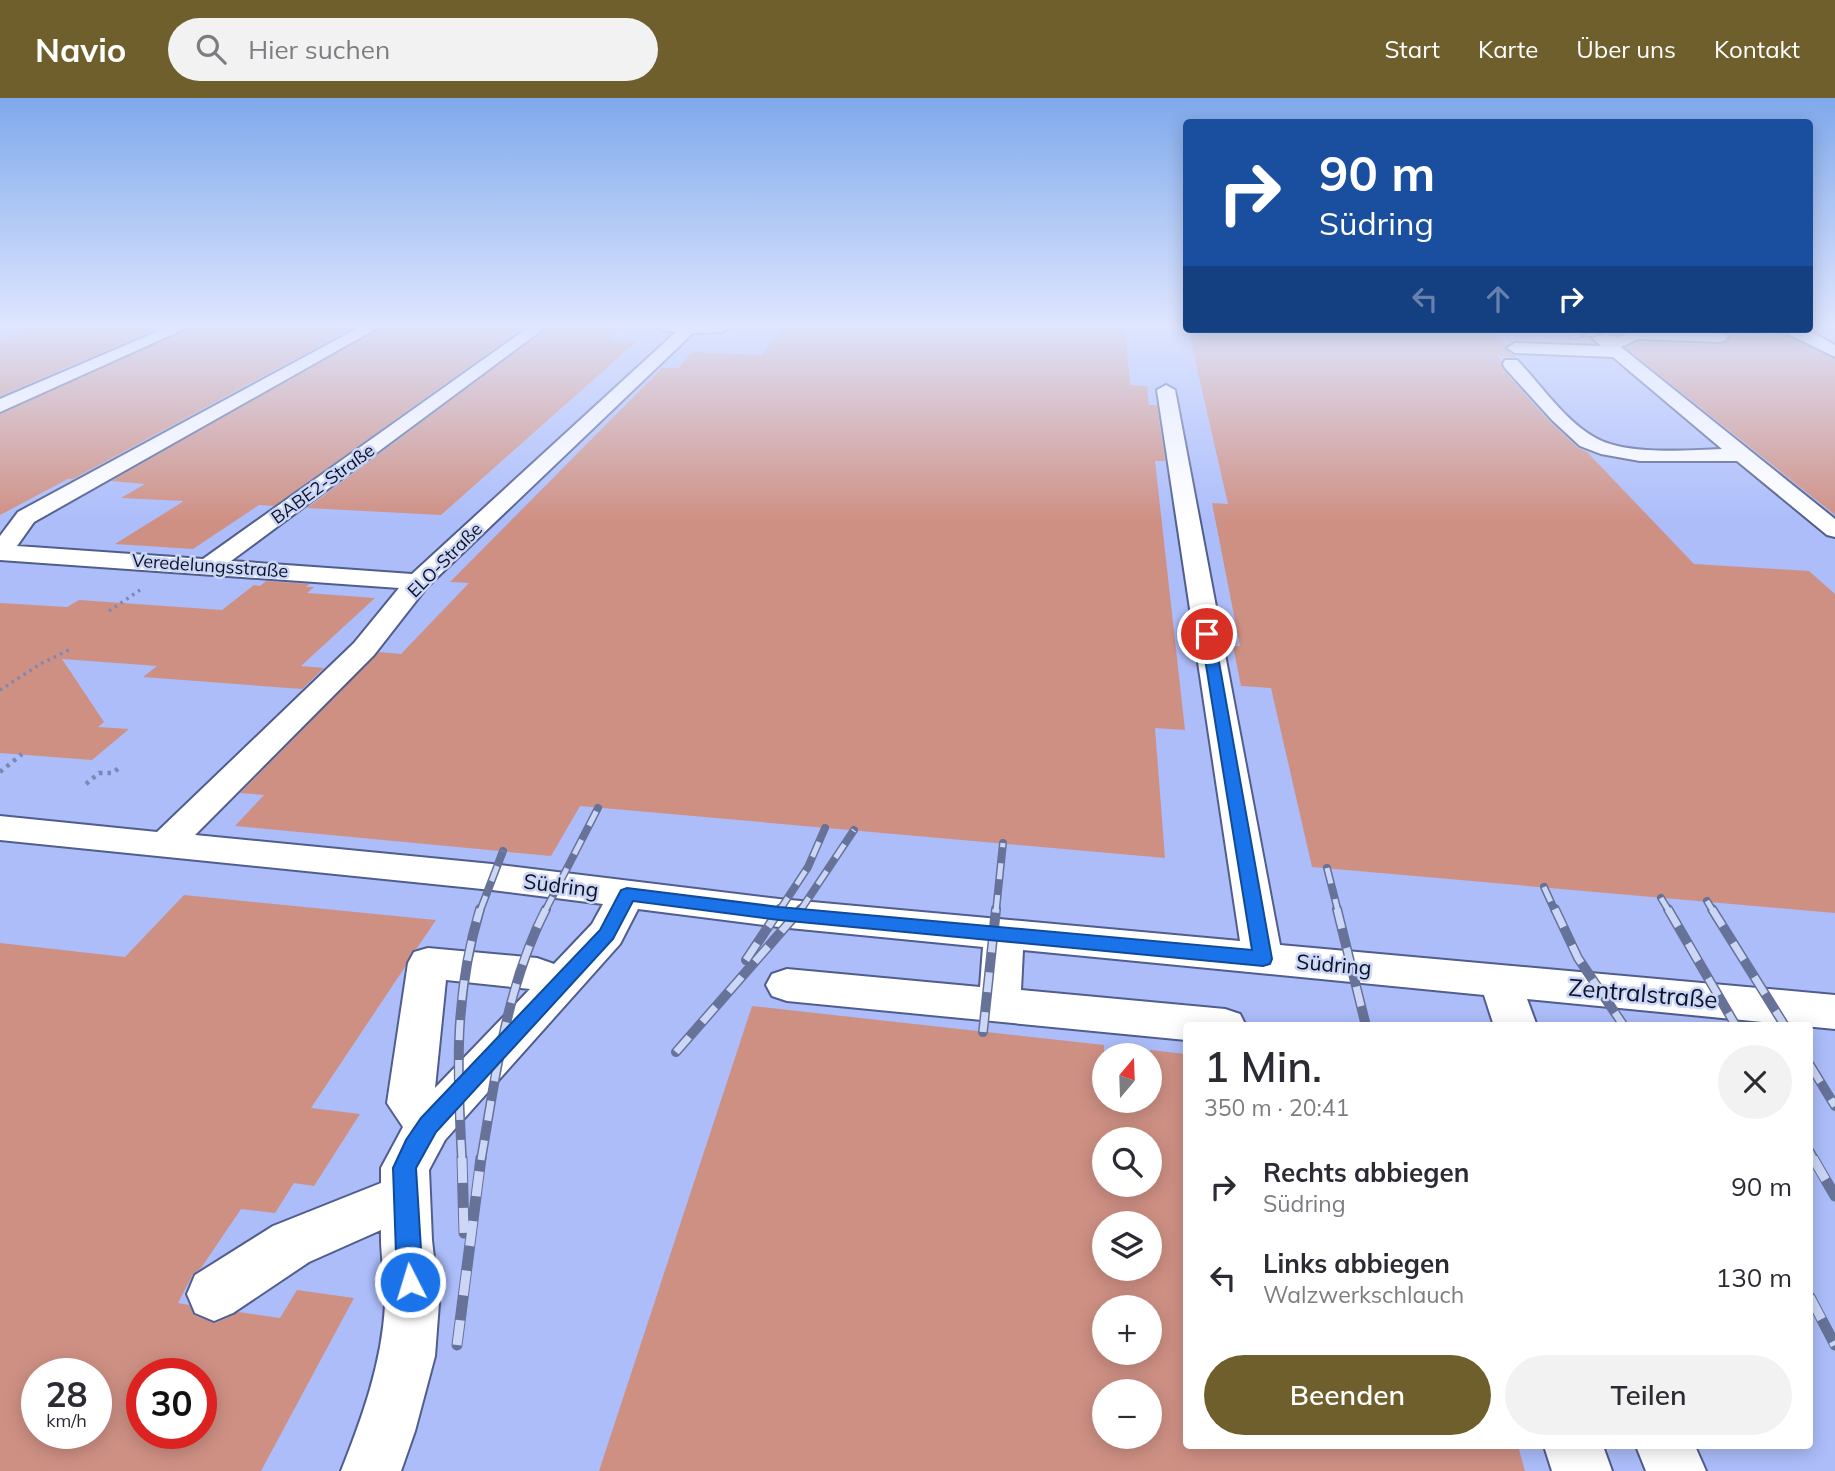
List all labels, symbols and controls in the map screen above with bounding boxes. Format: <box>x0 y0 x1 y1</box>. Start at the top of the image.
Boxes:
search box <box>168 18 658 81</box>
text: Navio <box>35 29 126 70</box>
icon: search <box>192 30 230 68</box>
text: Hier suchen <box>248 33 390 66</box>
text: Start <box>1384 34 1440 64</box>
text: Karte <box>1478 34 1538 64</box>
text: Über uns <box>1576 34 1676 64</box>
text: Kontakt <box>1714 34 1800 64</box>
text: 90 m <box>1319 142 1435 203</box>
icon: right <box>1204 147 1295 238</box>
text: Südring <box>1319 203 1434 243</box>
icon: left <box>1406 280 1444 318</box>
icon: ahead <box>1479 280 1517 318</box>
icon: right <box>1552 280 1590 318</box>
street label: BABE2-Straße <box>267 438 379 529</box>
street label: ELO-Straße <box>402 517 487 602</box>
street label: Veredelungsstraße <box>131 549 289 582</box>
pin <box>1177 604 1237 664</box>
icon: arrive <box>1188 615 1226 653</box>
street label: Südring <box>522 868 600 903</box>
street label: Südring <box>1295 948 1373 980</box>
street label: Zentralstraße <box>1567 972 1719 1014</box>
text: 1 Min. <box>1204 1040 1322 1093</box>
north arrow <box>1092 1043 1162 1113</box>
map controls <box>1092 1043 1162 1449</box>
button: close <box>1718 1045 1792 1119</box>
text: 350 m · 20:41 <box>1204 1093 1349 1122</box>
button: search <box>1092 1127 1162 1197</box>
text: Rechts abbiegen <box>1263 1156 1469 1189</box>
icon: right <box>1204 1168 1242 1206</box>
text: 90 m <box>1731 1170 1792 1203</box>
text: Südring <box>1263 1189 1346 1218</box>
button: layers <box>1092 1211 1162 1281</box>
position arrow <box>373 1245 447 1319</box>
text: Links abbiegen <box>1263 1247 1450 1280</box>
icon: left <box>1204 1259 1242 1297</box>
text: 130 m <box>1716 1261 1792 1294</box>
text: Walzwerkschlauch <box>1263 1280 1464 1309</box>
button: + <box>1092 1295 1162 1365</box>
button: Beenden <box>1204 1355 1491 1435</box>
button: Teilen <box>1505 1355 1792 1435</box>
speed limit sign: 30 <box>126 1358 217 1449</box>
text: 28 <box>45 1372 88 1416</box>
button: − <box>1092 1379 1162 1449</box>
text: km/h <box>46 1409 87 1432</box>

